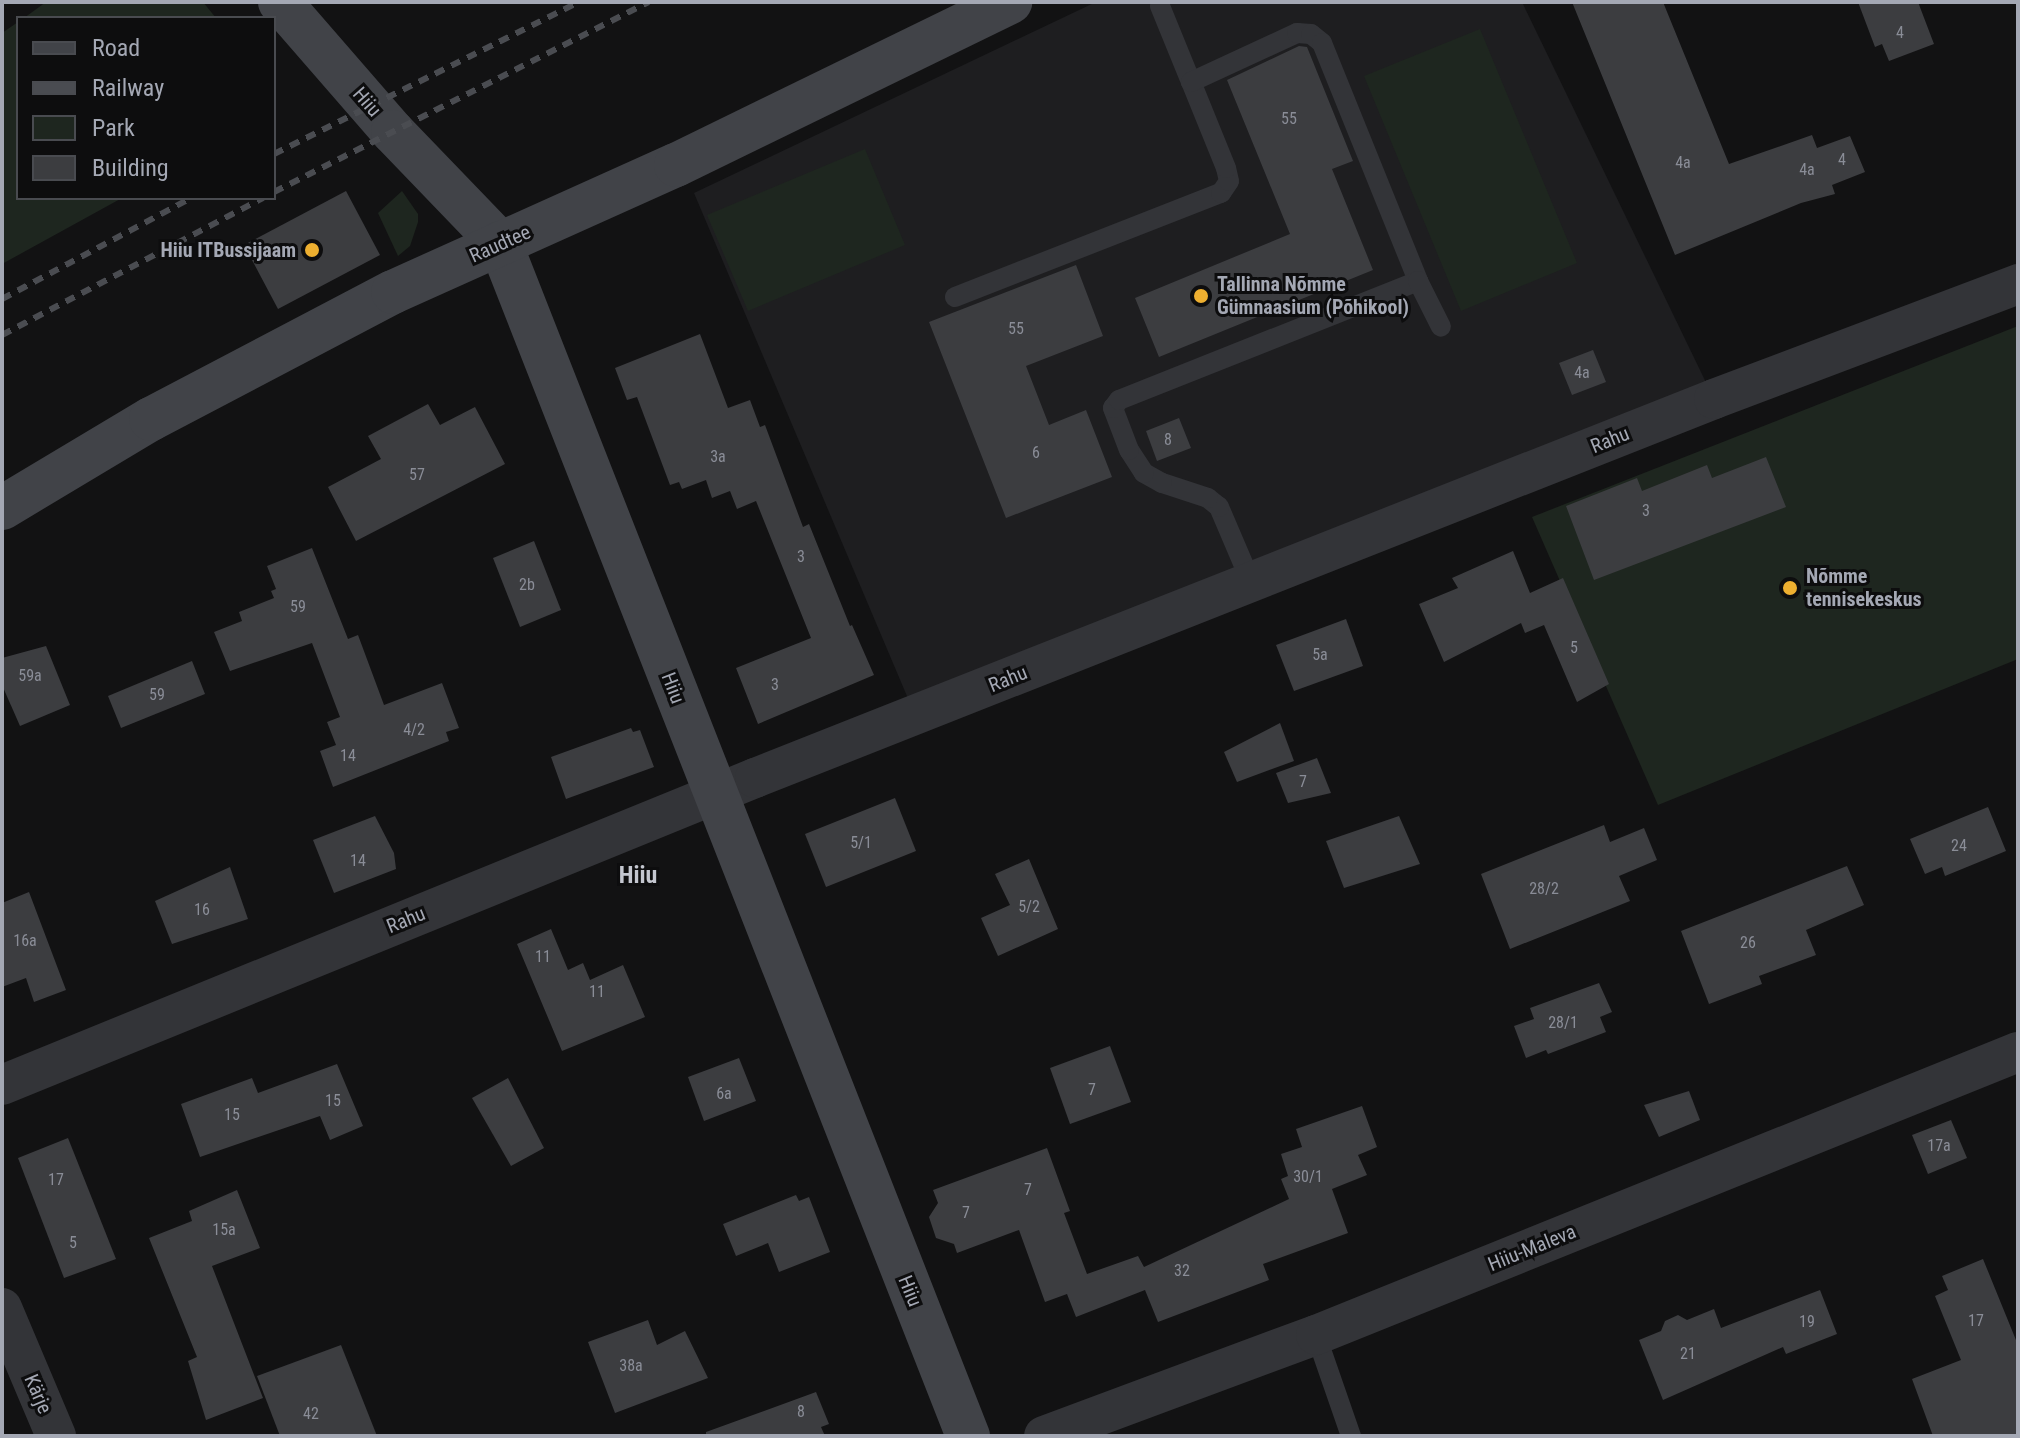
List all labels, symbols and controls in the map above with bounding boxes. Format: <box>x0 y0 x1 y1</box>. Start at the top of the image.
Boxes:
legend <box>16 16 276 200</box>
house number: 4 <box>1896 23 1904 43</box>
text: Road <box>92 34 140 62</box>
text: Railway <box>92 74 164 102</box>
street label: Hiiu <box>348 82 386 122</box>
house number: 55 <box>1281 109 1297 129</box>
text: Park <box>92 114 135 142</box>
house number: 4 <box>1838 150 1846 170</box>
house number: 4a <box>1675 153 1691 173</box>
text: Building <box>92 154 169 182</box>
house number: 4a <box>1799 160 1815 180</box>
street label: Raudtee <box>466 220 534 268</box>
place label: Hiiu ITBussijaam <box>160 238 296 262</box>
marker: Hiiu ITBussijaam <box>303 241 321 259</box>
place label: Tallinna Nõmme Gümnaasium (Põhikool) <box>1217 272 1409 319</box>
marker: Tallinna Nõmme Gümnaasium (Põhikool) <box>1192 287 1210 305</box>
house number: 55 <box>1008 319 1024 339</box>
house number: 4a <box>1574 363 1590 383</box>
street label: Rahu <box>1587 421 1633 459</box>
house number: 8 <box>1164 430 1172 450</box>
house number: 6 <box>1032 443 1040 463</box>
house number: 3a <box>710 447 726 467</box>
house number: 57 <box>409 465 425 485</box>
house number: 3 <box>1642 501 1650 521</box>
house number: 3 <box>797 547 805 567</box>
place label: Nõmme tennisekeskus <box>1806 564 1922 611</box>
house number: 2b <box>519 575 535 595</box>
marker: Nõmme tennisekeskus <box>1781 579 1799 597</box>
house number: 59 <box>290 597 306 617</box>
house number: 5 <box>1570 638 1578 658</box>
house number: 5a <box>1312 645 1328 665</box>
street label: Rahu <box>985 660 1031 698</box>
house number: 59a <box>18 666 42 686</box>
street label: Hiiu <box>656 669 690 707</box>
house number: 3 <box>771 675 779 695</box>
house number: 59 <box>149 685 165 705</box>
house number: 4/2 <box>403 720 425 740</box>
house number: 14 <box>340 746 356 766</box>
house number: 7 <box>1299 772 1307 792</box>
house number: 5/1 <box>850 833 872 853</box>
house number: 24 <box>1951 836 1967 856</box>
house number: 14 <box>350 851 366 871</box>
district label: Hiiu <box>619 862 657 890</box>
house number: 28/2 <box>1529 879 1559 899</box>
house number: 5/2 <box>1018 897 1040 917</box>
house number: 16 <box>194 900 210 920</box>
street label: Rahu <box>383 901 429 939</box>
house number: 16a <box>13 931 37 951</box>
house number: 26 <box>1740 933 1756 953</box>
house number: 11 <box>535 947 551 967</box>
house number: 11 <box>589 982 605 1002</box>
house number: 28/1 <box>1548 1013 1578 1033</box>
house number: 7 <box>1088 1080 1096 1100</box>
house number: 6a <box>716 1084 732 1104</box>
house number: 15 <box>325 1091 341 1111</box>
house number: 15 <box>224 1105 240 1125</box>
house number: 17a <box>1927 1136 1951 1156</box>
house number: 30/1 <box>1293 1167 1323 1187</box>
house number: 17 <box>48 1170 64 1190</box>
house number: 7 <box>1024 1180 1032 1200</box>
house number: 7 <box>962 1203 970 1223</box>
house number: 15a <box>212 1220 236 1240</box>
street label: Hiiu-Maleva <box>1485 1220 1579 1276</box>
house number: 5 <box>69 1233 77 1253</box>
house number: 32 <box>1174 1261 1190 1281</box>
street label: Hiiu <box>893 1272 927 1310</box>
house number: 17 <box>1968 1311 1984 1331</box>
house number: 19 <box>1799 1312 1815 1332</box>
house number: 21 <box>1680 1344 1696 1364</box>
house number: 38a <box>619 1356 643 1376</box>
street label: Kärje <box>19 1371 57 1417</box>
house number: 8 <box>797 1402 805 1422</box>
house number: 42 <box>303 1404 319 1424</box>

